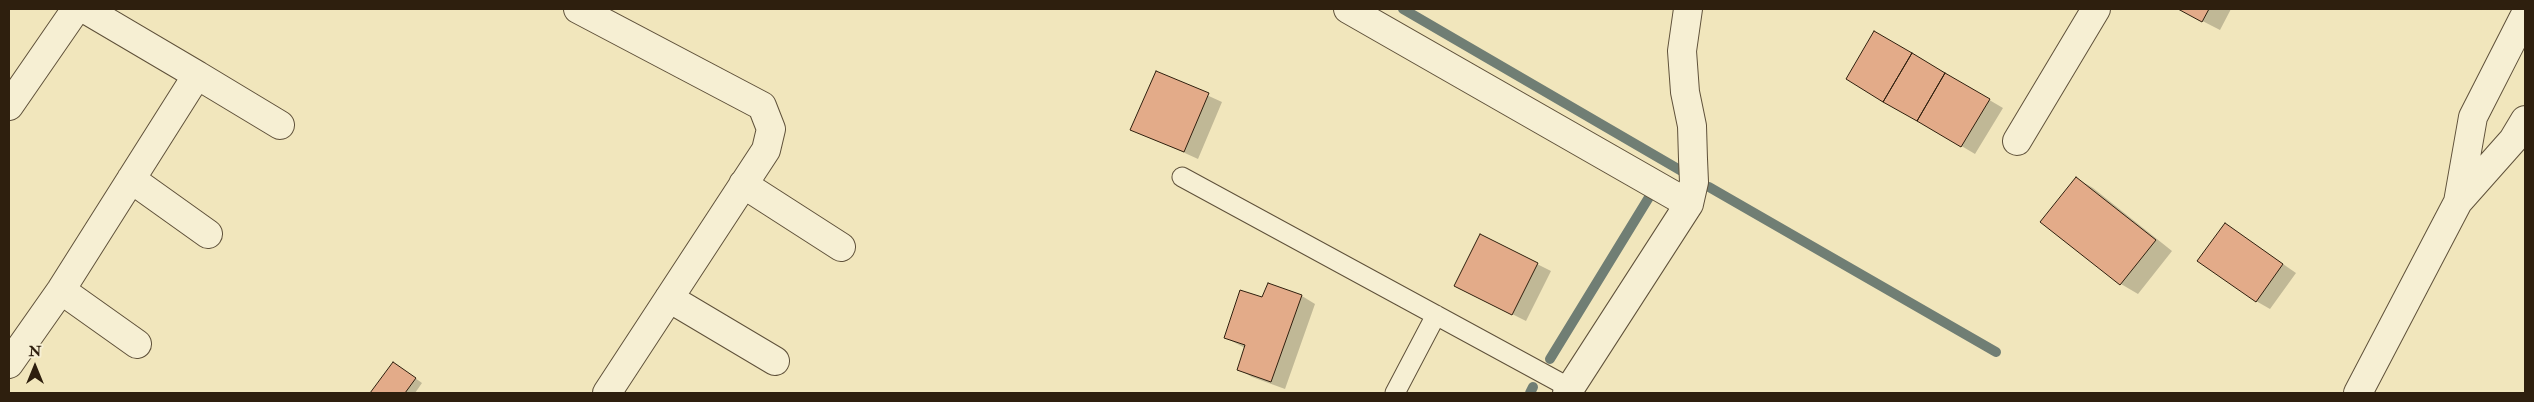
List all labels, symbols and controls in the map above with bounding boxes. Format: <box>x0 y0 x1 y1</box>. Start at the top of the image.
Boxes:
north arrow <box>10 342 60 392</box>
text: N <box>29 343 41 360</box>

